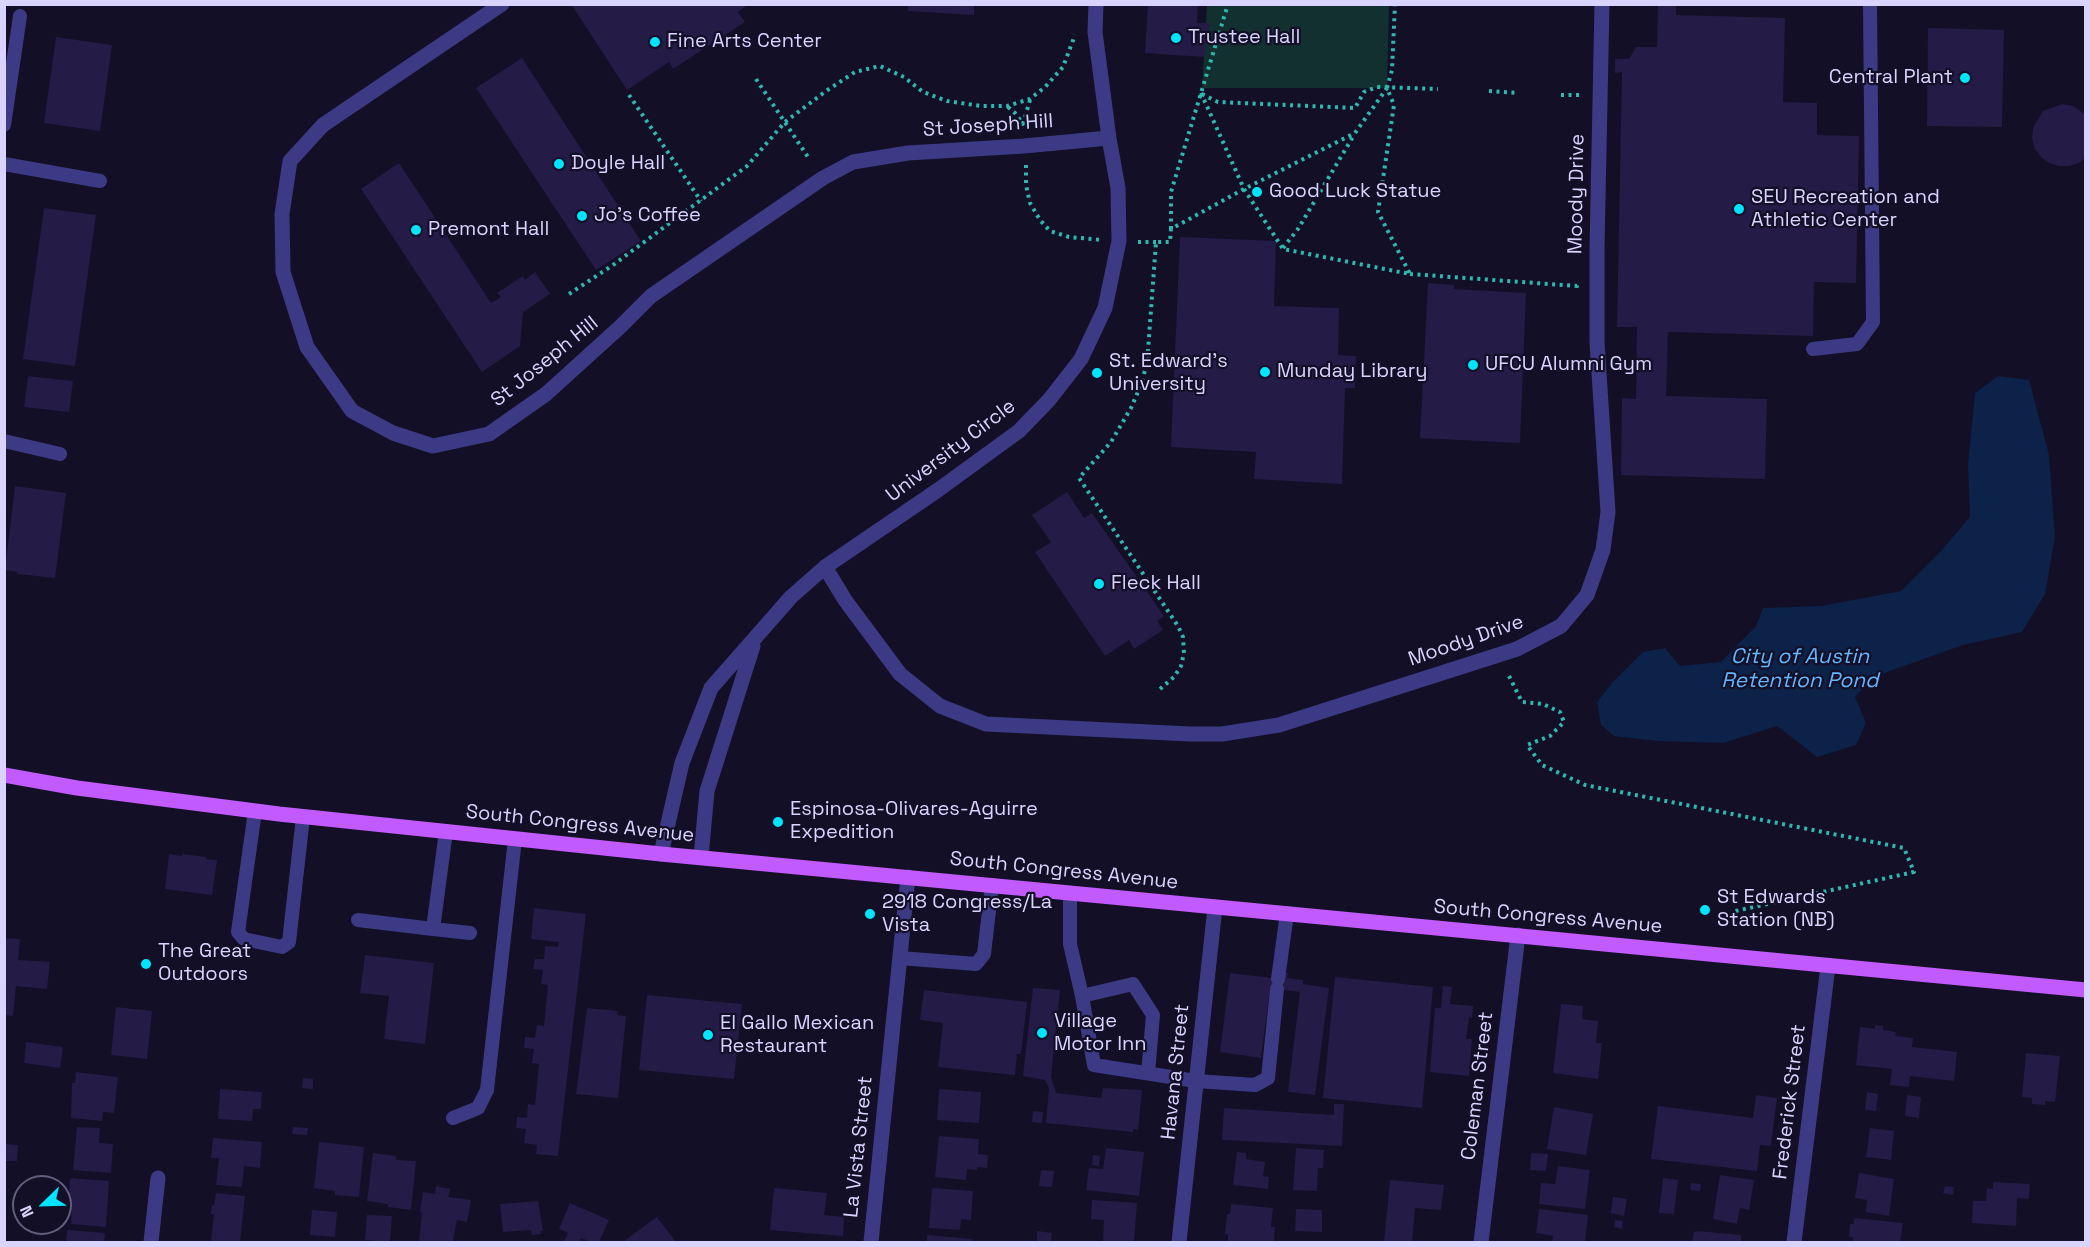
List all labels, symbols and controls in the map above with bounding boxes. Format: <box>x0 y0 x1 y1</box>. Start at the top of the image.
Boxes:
place label: Trustee Hall <box>1188 26 1300 50</box>
place label: Fine Arts Center <box>667 30 822 54</box>
marker: Trustee Hall <box>1169 31 1183 45</box>
marker: Fine Arts Center <box>648 35 662 49</box>
place label: Central Plant <box>1829 66 1953 90</box>
marker: Central Plant <box>1958 71 1972 85</box>
street label: St Joseph Hill <box>922 109 1054 143</box>
street label: Moody Drive <box>1564 134 1590 254</box>
place label: Doyle Hall <box>571 152 665 176</box>
marker: Doyle Hall <box>552 157 566 171</box>
place label: Good Luck Statue <box>1269 180 1441 204</box>
marker: Good Luck Statue <box>1250 185 1264 199</box>
place label: SEU Recreation and Athletic Center <box>1751 186 1940 233</box>
marker: SEU Recreation and Athletic Center <box>1732 202 1746 216</box>
place label: Jo's Coffee <box>594 204 701 228</box>
marker: Jo's Coffee <box>575 209 589 223</box>
place label: Premont Hall <box>428 218 549 242</box>
marker: Premont Hall <box>409 223 423 237</box>
street label: St Joseph Hill <box>487 312 603 412</box>
place label: St. Edward's University <box>1109 350 1228 397</box>
place label: UFCU Alumni Gym <box>1485 353 1652 377</box>
marker: UFCU Alumni Gym <box>1466 358 1480 372</box>
place label: Munday Library <box>1277 360 1427 384</box>
marker: Munday Library <box>1258 365 1272 379</box>
marker: St. Edward's University <box>1090 366 1104 380</box>
street label: University Circle <box>882 395 1020 507</box>
place label: Fleck Hall <box>1111 572 1201 596</box>
marker: Fleck Hall <box>1092 577 1106 591</box>
street label: Moody Drive <box>1405 610 1527 672</box>
water label: City of Austin Retention Pond <box>1721 644 1879 694</box>
place label: Espinosa-Olivares-Aguirre Expedition <box>790 798 1038 845</box>
street label: South Congress Avenue <box>465 800 695 848</box>
marker: Espinosa-Olivares-Aguirre Expedition <box>771 815 785 829</box>
street label: South Congress Avenue <box>949 847 1179 895</box>
place label: St Edwards Station (NB) <box>1717 886 1835 933</box>
place label: 2918 Congress/La Vista <box>882 891 1052 938</box>
street label: South Congress Avenue <box>1433 895 1663 939</box>
marker: St Edwards Station (NB) <box>1698 903 1712 917</box>
marker: 2918 Congress/La Vista <box>863 907 877 921</box>
place label: The Great Outdoors <box>158 940 251 987</box>
marker: The Great Outdoors <box>139 957 153 971</box>
street label: Havana Street <box>1157 1003 1195 1141</box>
place label: Village Motor Inn <box>1054 1010 1147 1057</box>
street label: Coleman Street <box>1457 1011 1499 1161</box>
place label: El Gallo Mexican Restaurant <box>720 1012 874 1059</box>
street label: Frederick Street <box>1769 1023 1811 1181</box>
marker: Village Motor Inn <box>1035 1026 1049 1040</box>
marker: El Gallo Mexican Restaurant <box>701 1028 715 1042</box>
street label: La Vista Street <box>840 1075 878 1219</box>
north arrow <box>12 1175 72 1235</box>
text: N <box>15 1202 39 1220</box>

